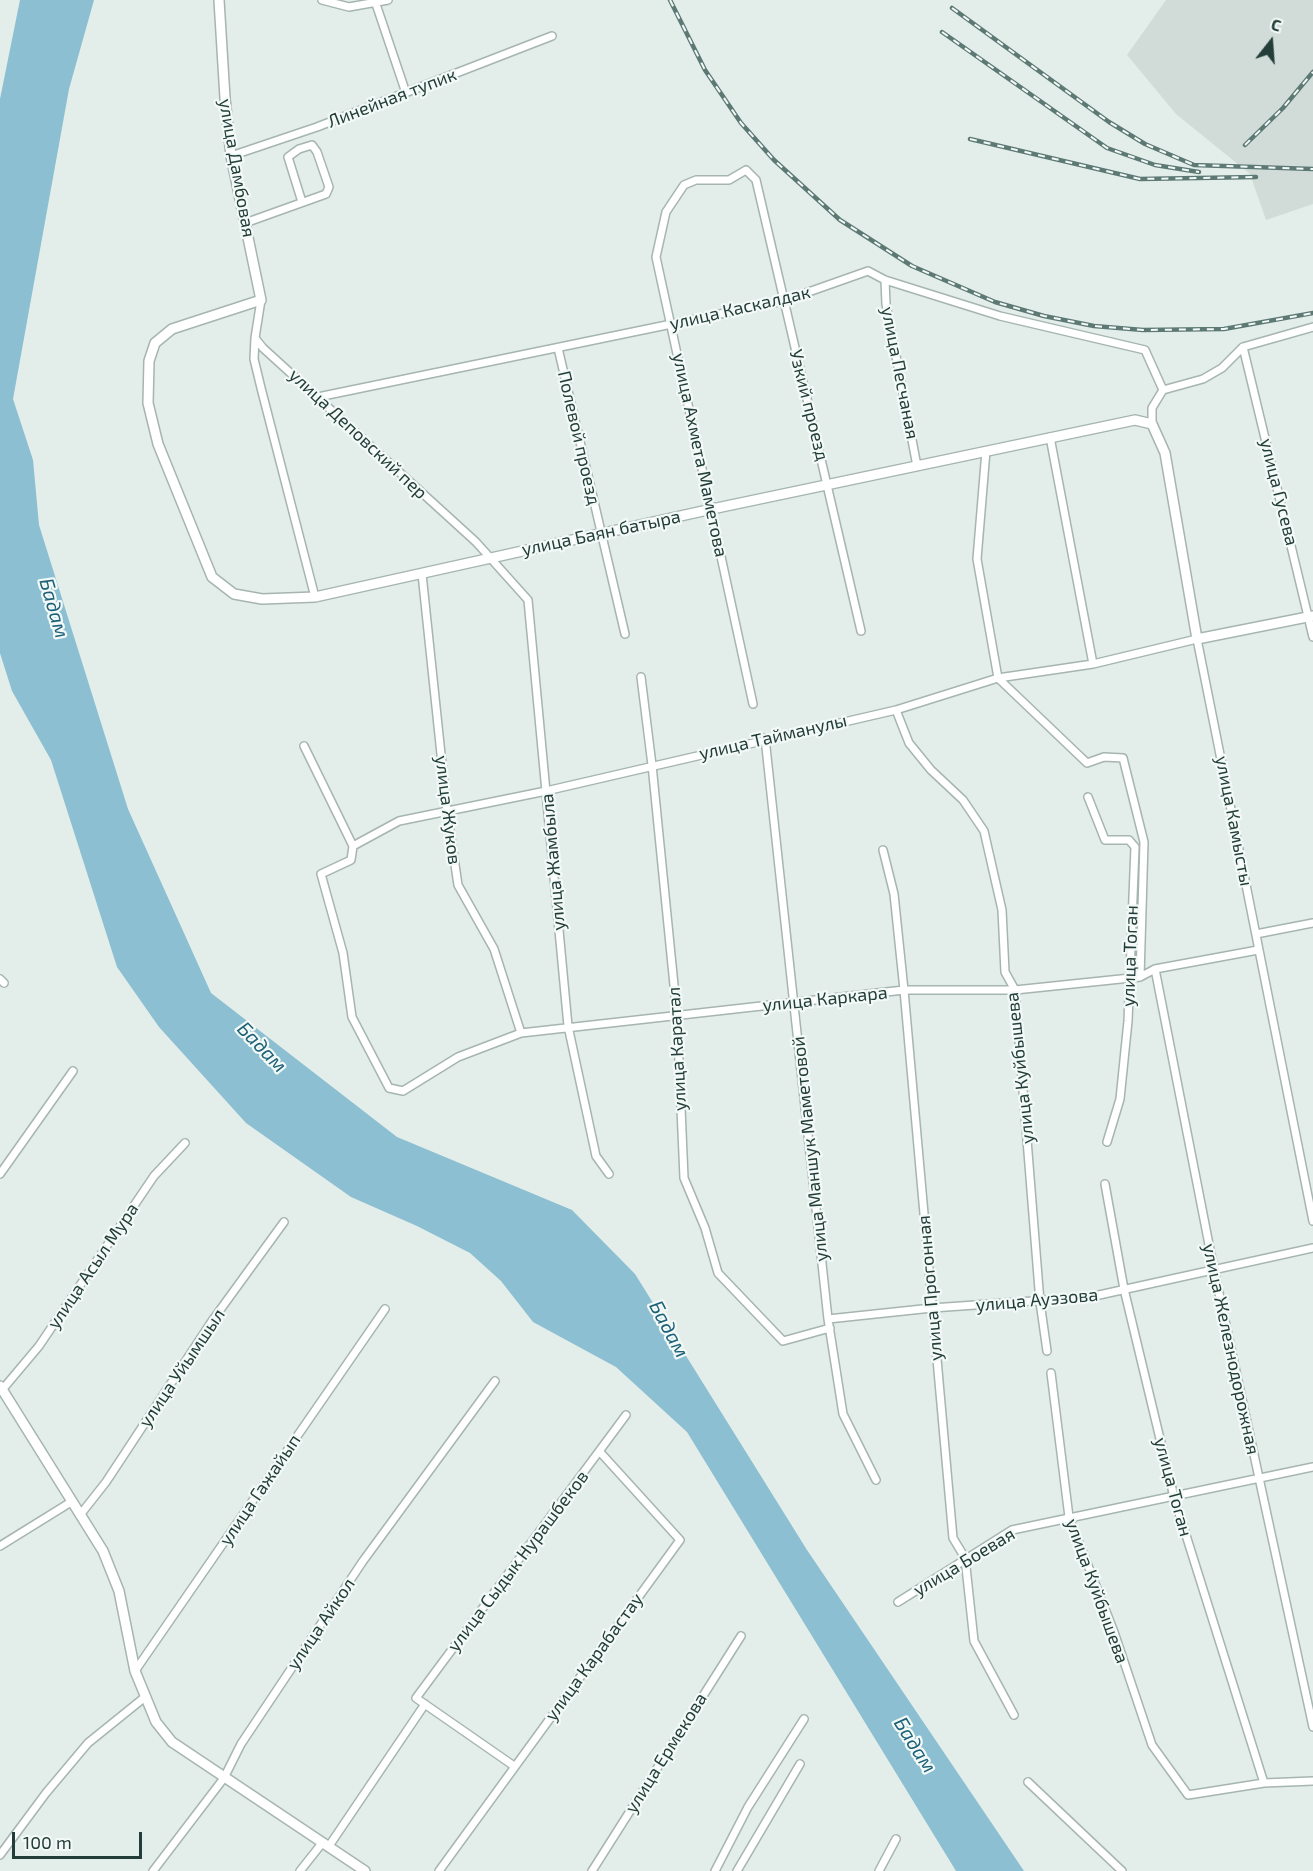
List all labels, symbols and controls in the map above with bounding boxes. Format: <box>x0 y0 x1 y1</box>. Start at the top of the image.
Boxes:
north arrow <box>1241 12 1301 72</box>
text: С <box>1269 14 1284 35</box>
street label: Линейная тупик <box>325 64 459 132</box>
street label: улица Дамбовая <box>214 97 260 239</box>
street label: улица Каскалдак <box>668 281 812 335</box>
street label: улица Песчаная <box>877 305 923 441</box>
street label: Узкий проезд <box>785 347 833 463</box>
street label: улица Ахмета Маметова <box>668 351 732 559</box>
street label: улица Деповский пер <box>284 364 432 504</box>
street label: Полевой проезд <box>553 369 605 507</box>
street label: улица Гусева <box>1255 436 1303 548</box>
street label: улица Баян батыра <box>520 506 682 560</box>
water label: Бадам <box>34 575 74 641</box>
street label: улица Тайманулы <box>697 709 849 765</box>
street label: улица Жуков <box>431 754 465 866</box>
street label: улица Камысты <box>1211 754 1257 888</box>
street label: улица Жамбыла <box>536 793 570 931</box>
street label: улица Тоган <box>1117 905 1143 1007</box>
street label: улица Каркара <box>761 982 889 1016</box>
street label: улица Каратал <box>663 986 691 1112</box>
street label: улица Куйбышева <box>1001 991 1039 1145</box>
water label: Бадам <box>232 1017 292 1077</box>
street label: улица Маншук Маметовой <box>787 1035 833 1263</box>
street label: улица Асыл Мура <box>43 1199 143 1333</box>
street label: улица Прогонная <box>913 1214 947 1362</box>
street label: улица Железнодорожная <box>1198 1241 1264 1457</box>
street label: улица Ауэзова <box>975 1284 1099 1316</box>
water label: Бадам <box>644 1296 694 1362</box>
street label: улица Уйымшыл <box>134 1305 230 1431</box>
street label: улица Гажайып <box>215 1430 305 1550</box>
street label: улица Тоган <box>1149 1435 1197 1539</box>
street label: улица Сыдык Нурашбеков <box>443 1466 593 1656</box>
street label: улица Куйбышева <box>1061 1516 1133 1666</box>
street label: улица Боевая <box>909 1523 1019 1601</box>
street label: улица Айкол <box>282 1574 360 1674</box>
street label: улица Карабастау <box>540 1589 648 1725</box>
street label: улица Ермекова <box>620 1689 712 1817</box>
water label: Бадам <box>889 1713 941 1777</box>
scale bar <box>15 1820 146 1858</box>
text: 100 m <box>23 1831 72 1853</box>

